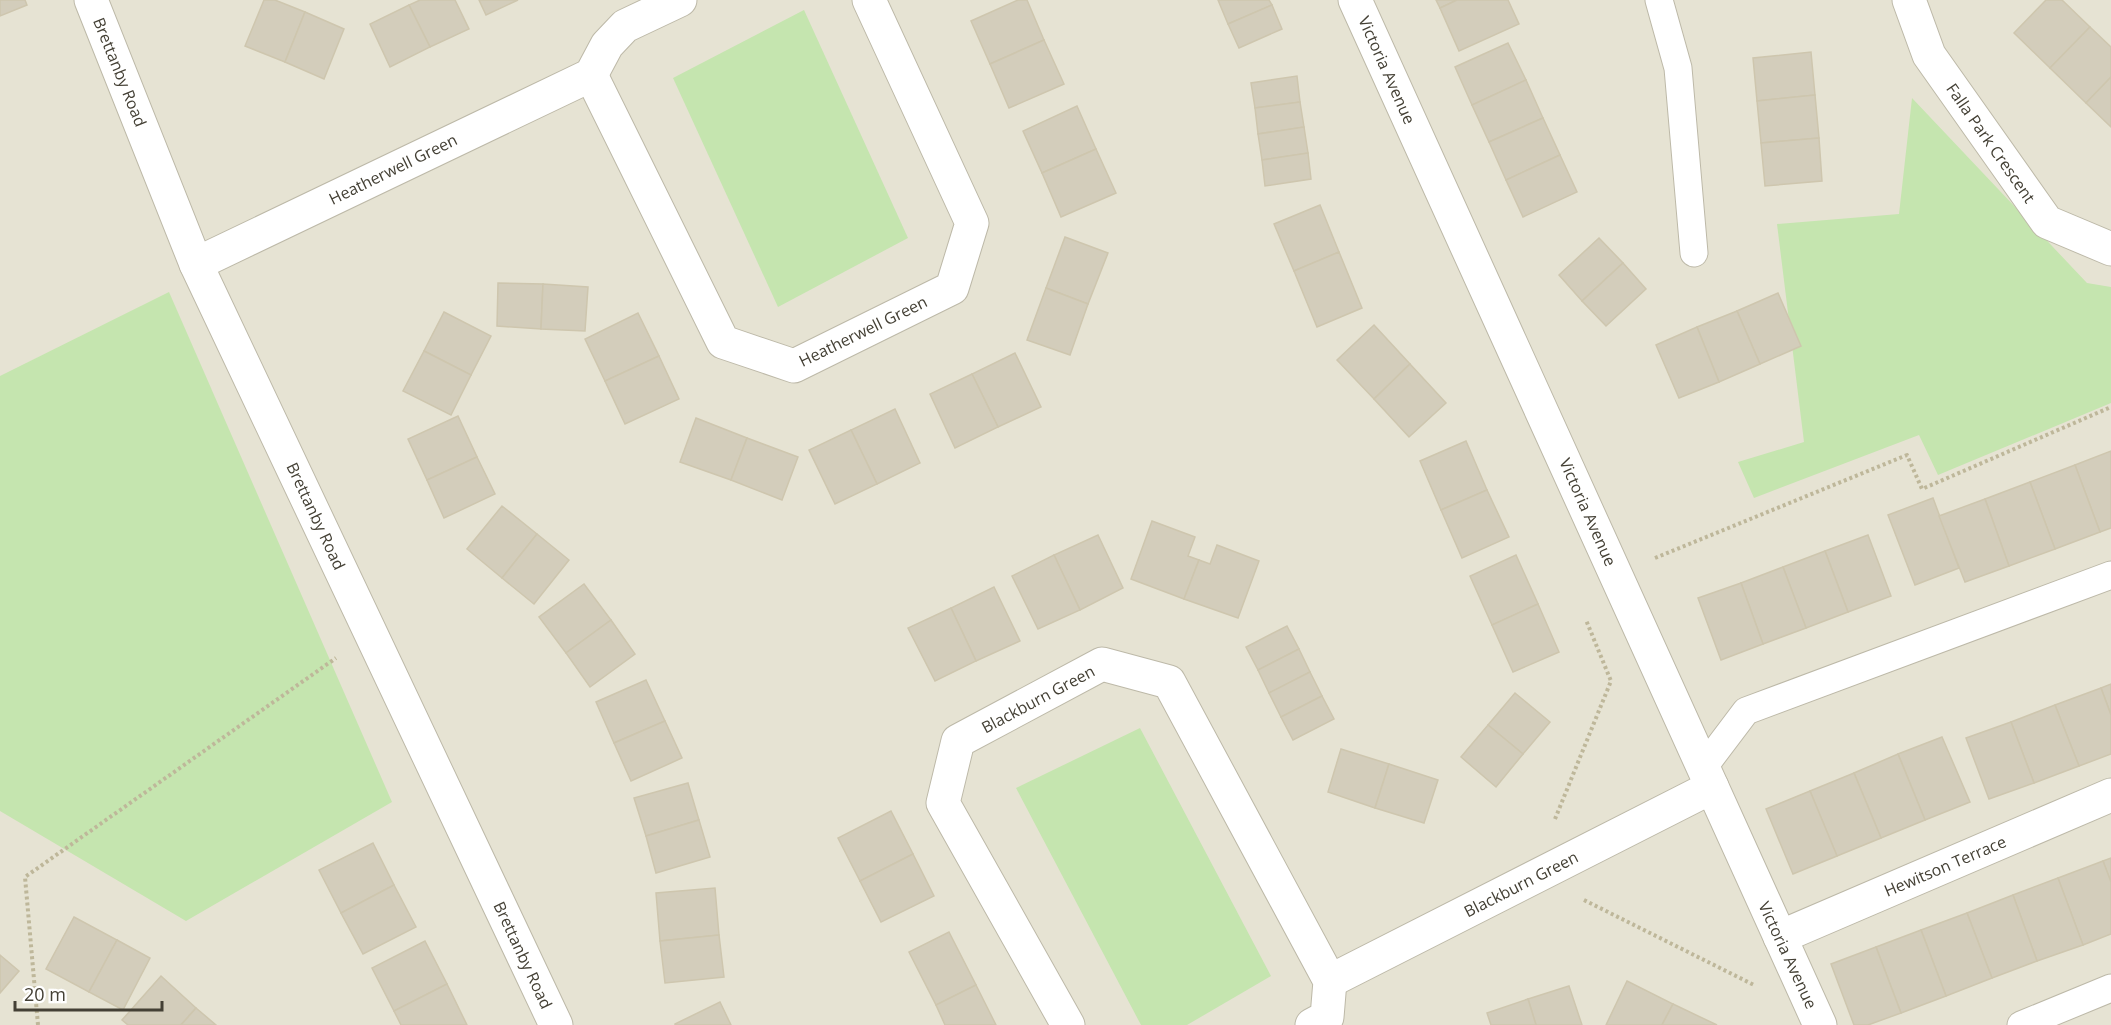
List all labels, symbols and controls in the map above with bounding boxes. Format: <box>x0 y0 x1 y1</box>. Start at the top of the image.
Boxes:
street label: Victoria Avenue <box>1353 13 1421 127</box>
street label: Brettanby Road <box>88 14 152 130</box>
street label: Falla Park Crescent <box>1941 79 2041 207</box>
street label: Heatherwell Green <box>325 128 461 210</box>
street label: Heatherwell Green <box>795 290 931 372</box>
street label: Victoria Avenue <box>1554 455 1622 569</box>
street label: Brettanby Road <box>281 459 351 573</box>
street label: Blackburn Green <box>977 660 1099 738</box>
street label: Hewitson Terrace <box>1881 830 2009 902</box>
street label: Blackburn Green <box>1460 846 1582 922</box>
street label: Brettanby Road <box>488 898 558 1012</box>
street label: Victoria Avenue <box>1754 898 1822 1012</box>
scale bar <box>15 974 162 1012</box>
text: 20 m <box>24 982 66 1006</box>

